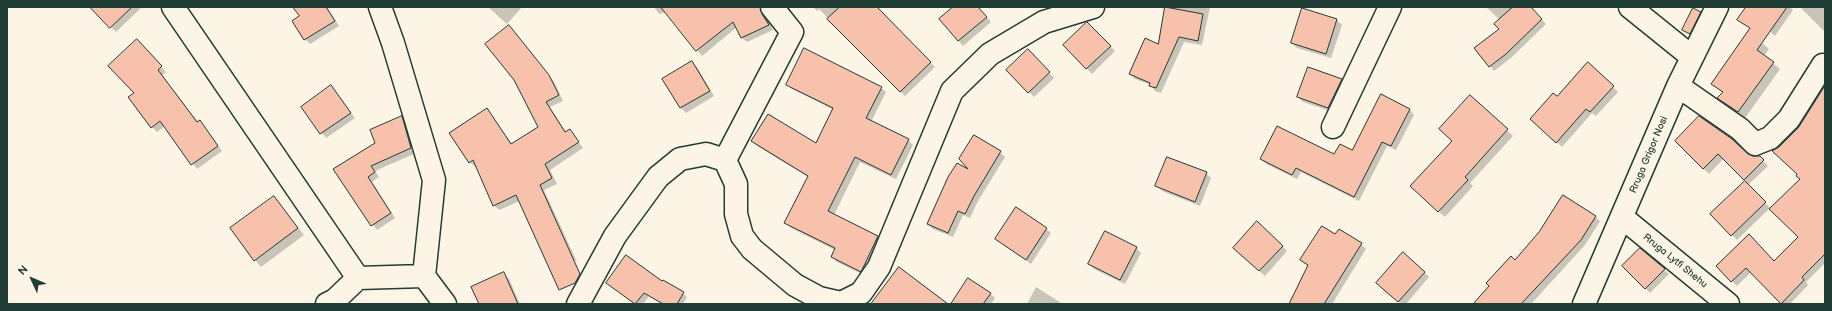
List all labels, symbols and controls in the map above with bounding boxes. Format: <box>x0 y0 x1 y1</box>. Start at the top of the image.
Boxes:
street label: Rruga Grigor Nosi <box>1627 115 1671 195</box>
street label: Rruga Lytfi Shehu <box>1640 231 1710 291</box>
north arrow <box>12 259 52 299</box>
text: N <box>15 263 31 278</box>

